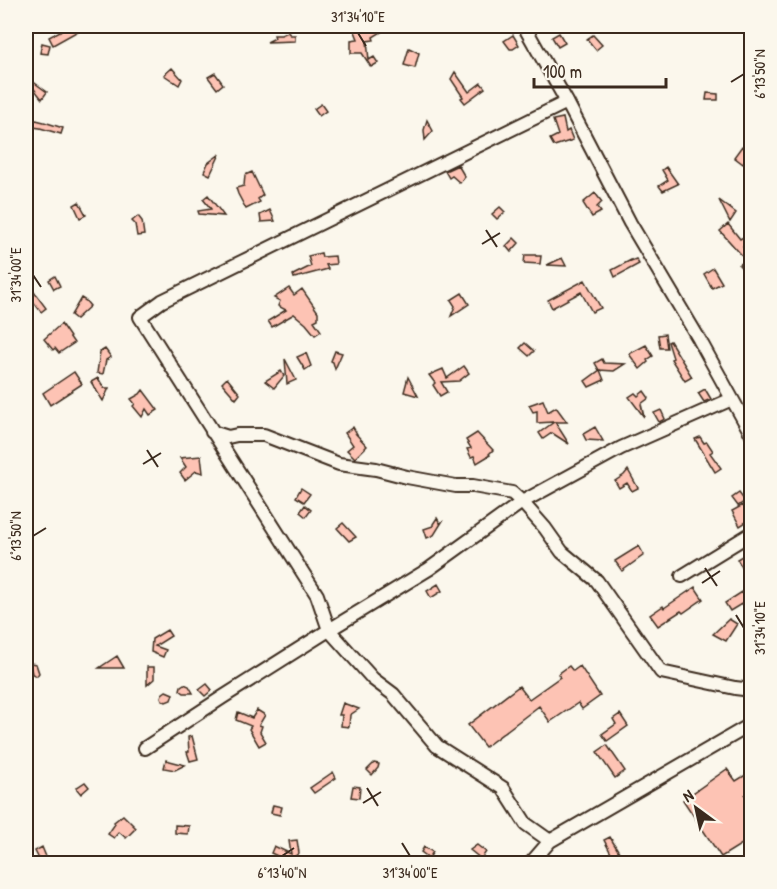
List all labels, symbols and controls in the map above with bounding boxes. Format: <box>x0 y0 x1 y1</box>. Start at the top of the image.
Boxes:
text: 31°34'10"E <box>331 6 385 27</box>
text: 6°13'50"N <box>749 49 770 99</box>
scale bar <box>534 51 666 89</box>
text: 100 m <box>543 59 582 84</box>
text: 31°34'00"E <box>5 247 26 303</box>
text: 6°13'50"N <box>5 511 26 561</box>
text: 31°34'10"E <box>749 601 770 655</box>
north arrow <box>666 778 726 838</box>
text: N <box>678 784 698 807</box>
text: 6°13'40"N <box>258 862 306 883</box>
text: 31°34'00"E <box>382 862 438 883</box>

